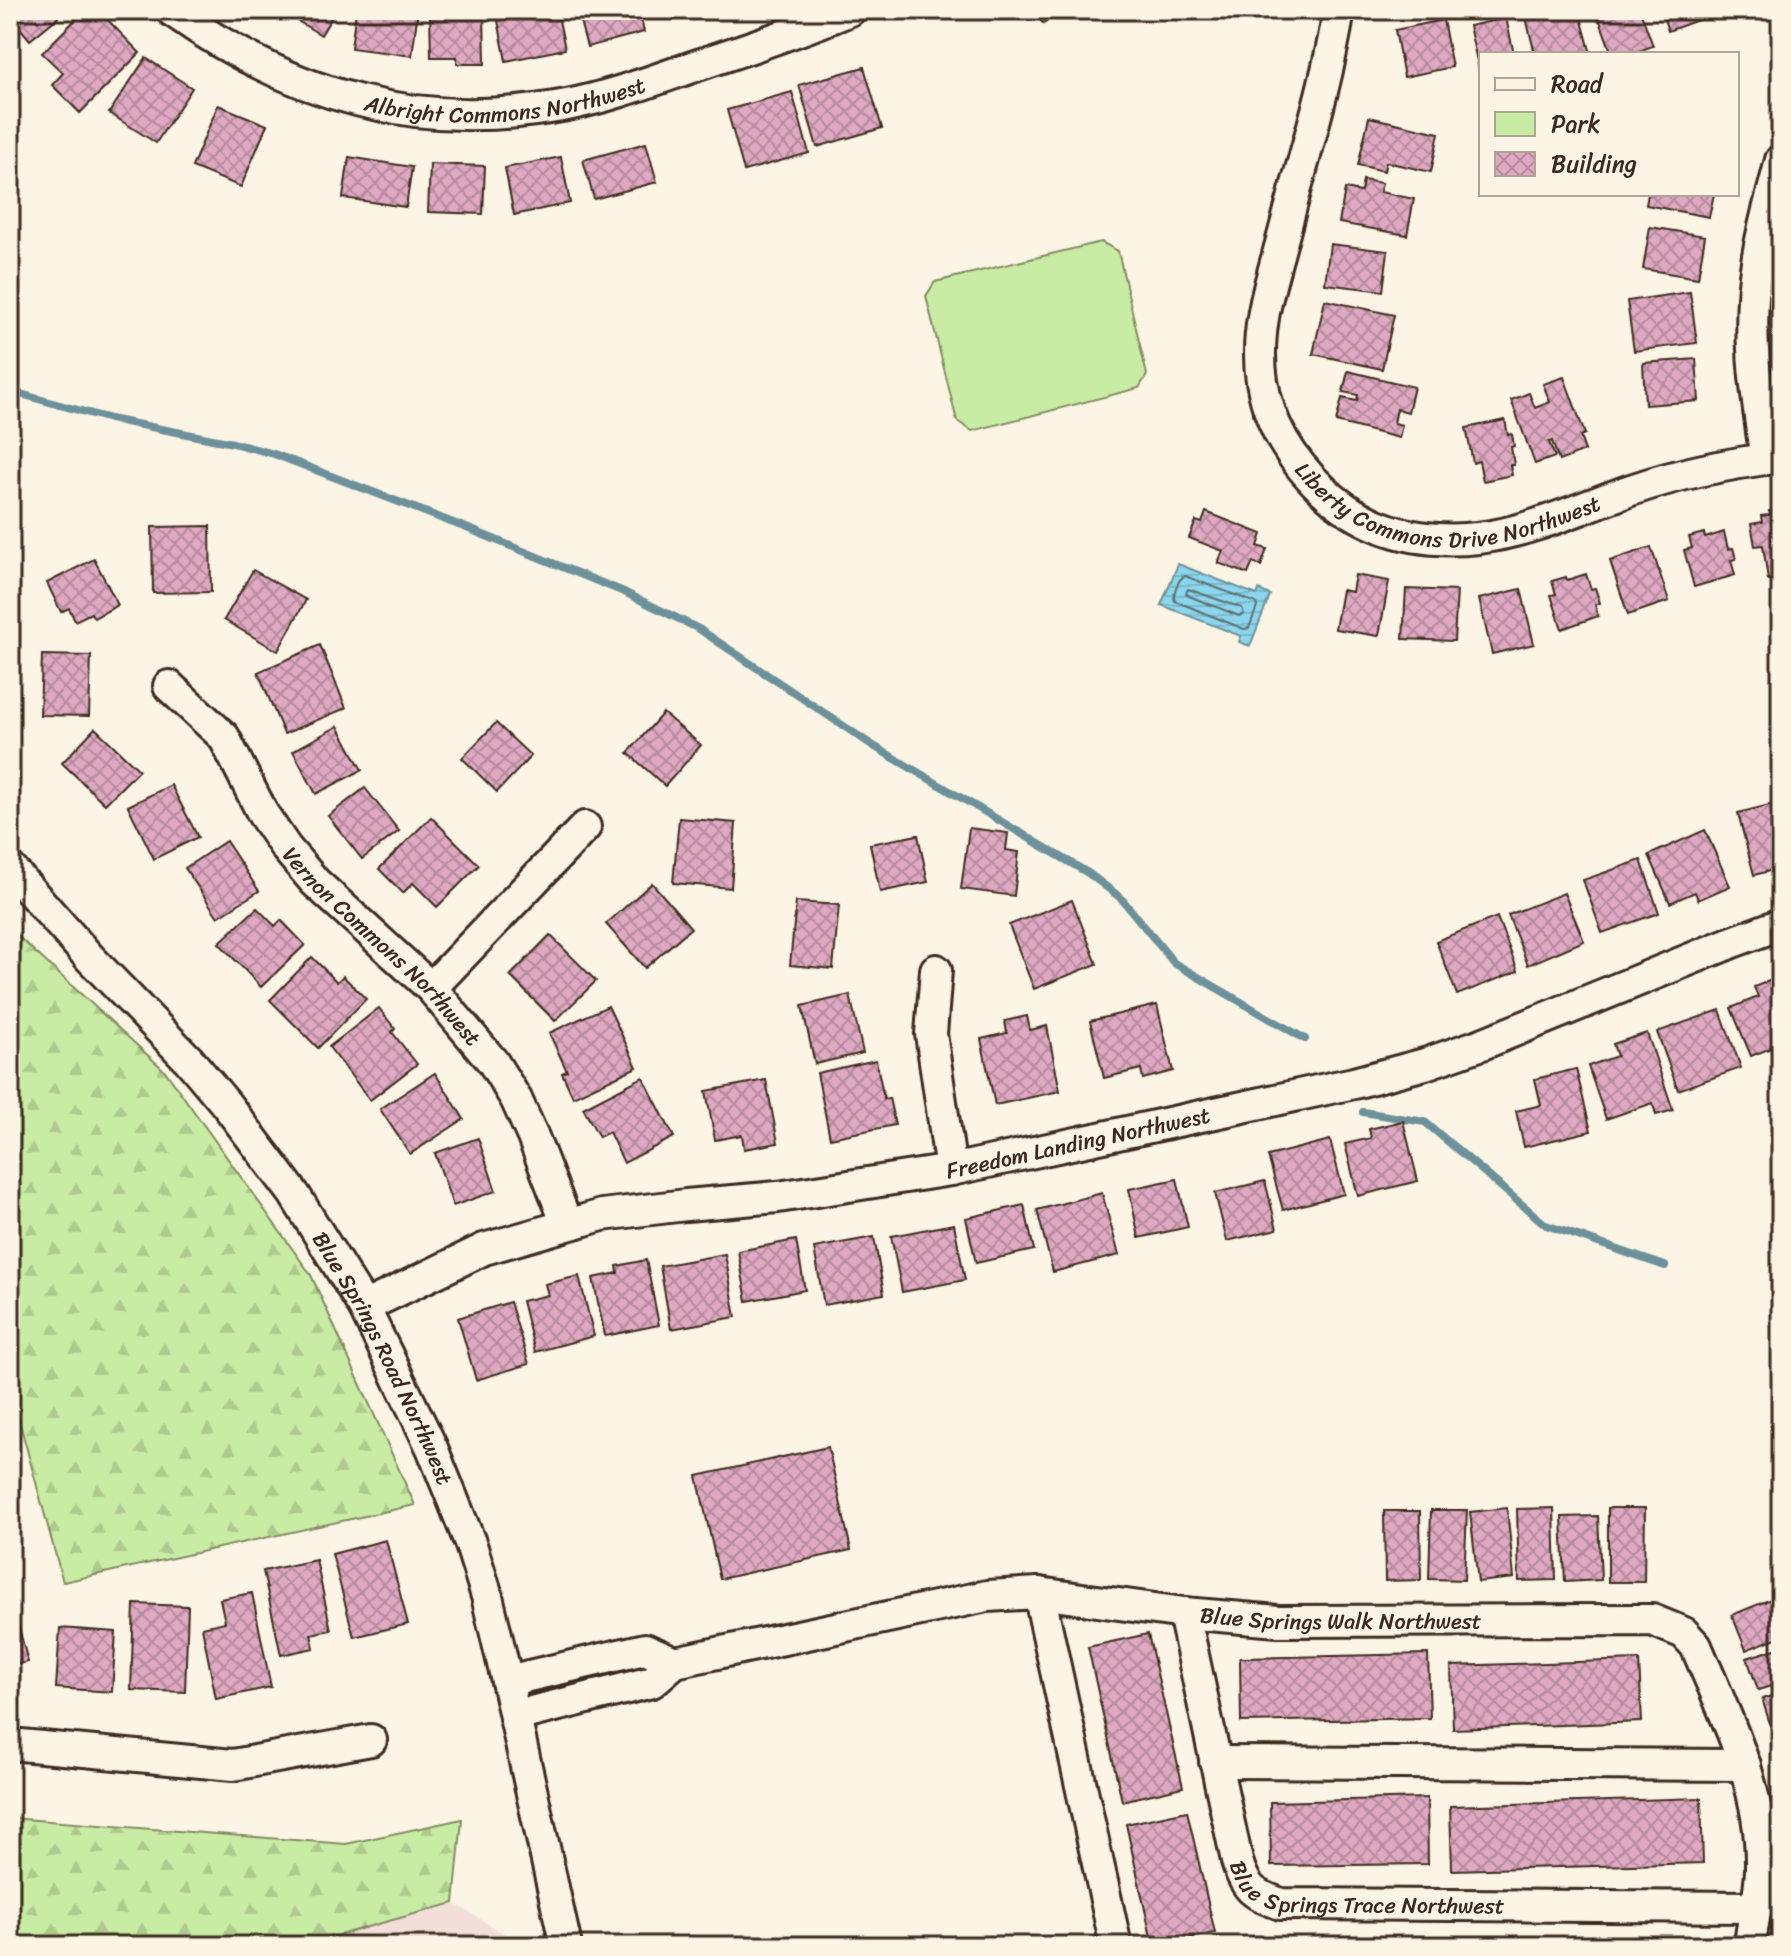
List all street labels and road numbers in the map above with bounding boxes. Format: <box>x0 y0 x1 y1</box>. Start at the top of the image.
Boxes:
street label: Albright Commons Northwest <box>360 65 651 134</box>
street label: Liberty Commons Drive Northwest <box>1285 453 1606 559</box>
street label: Vernon Commons Northwest <box>273 837 492 1055</box>
street label: Freedom Landing Northwest <box>942 1095 1214 1190</box>
street label: Blue Springs Road Northwest <box>302 1223 465 1491</box>
street label: Blue Springs Walk Northwest <box>1199 1595 1482 1641</box>
street label: Blue Springs Trace Northwest <box>1219 1855 1505 1925</box>

